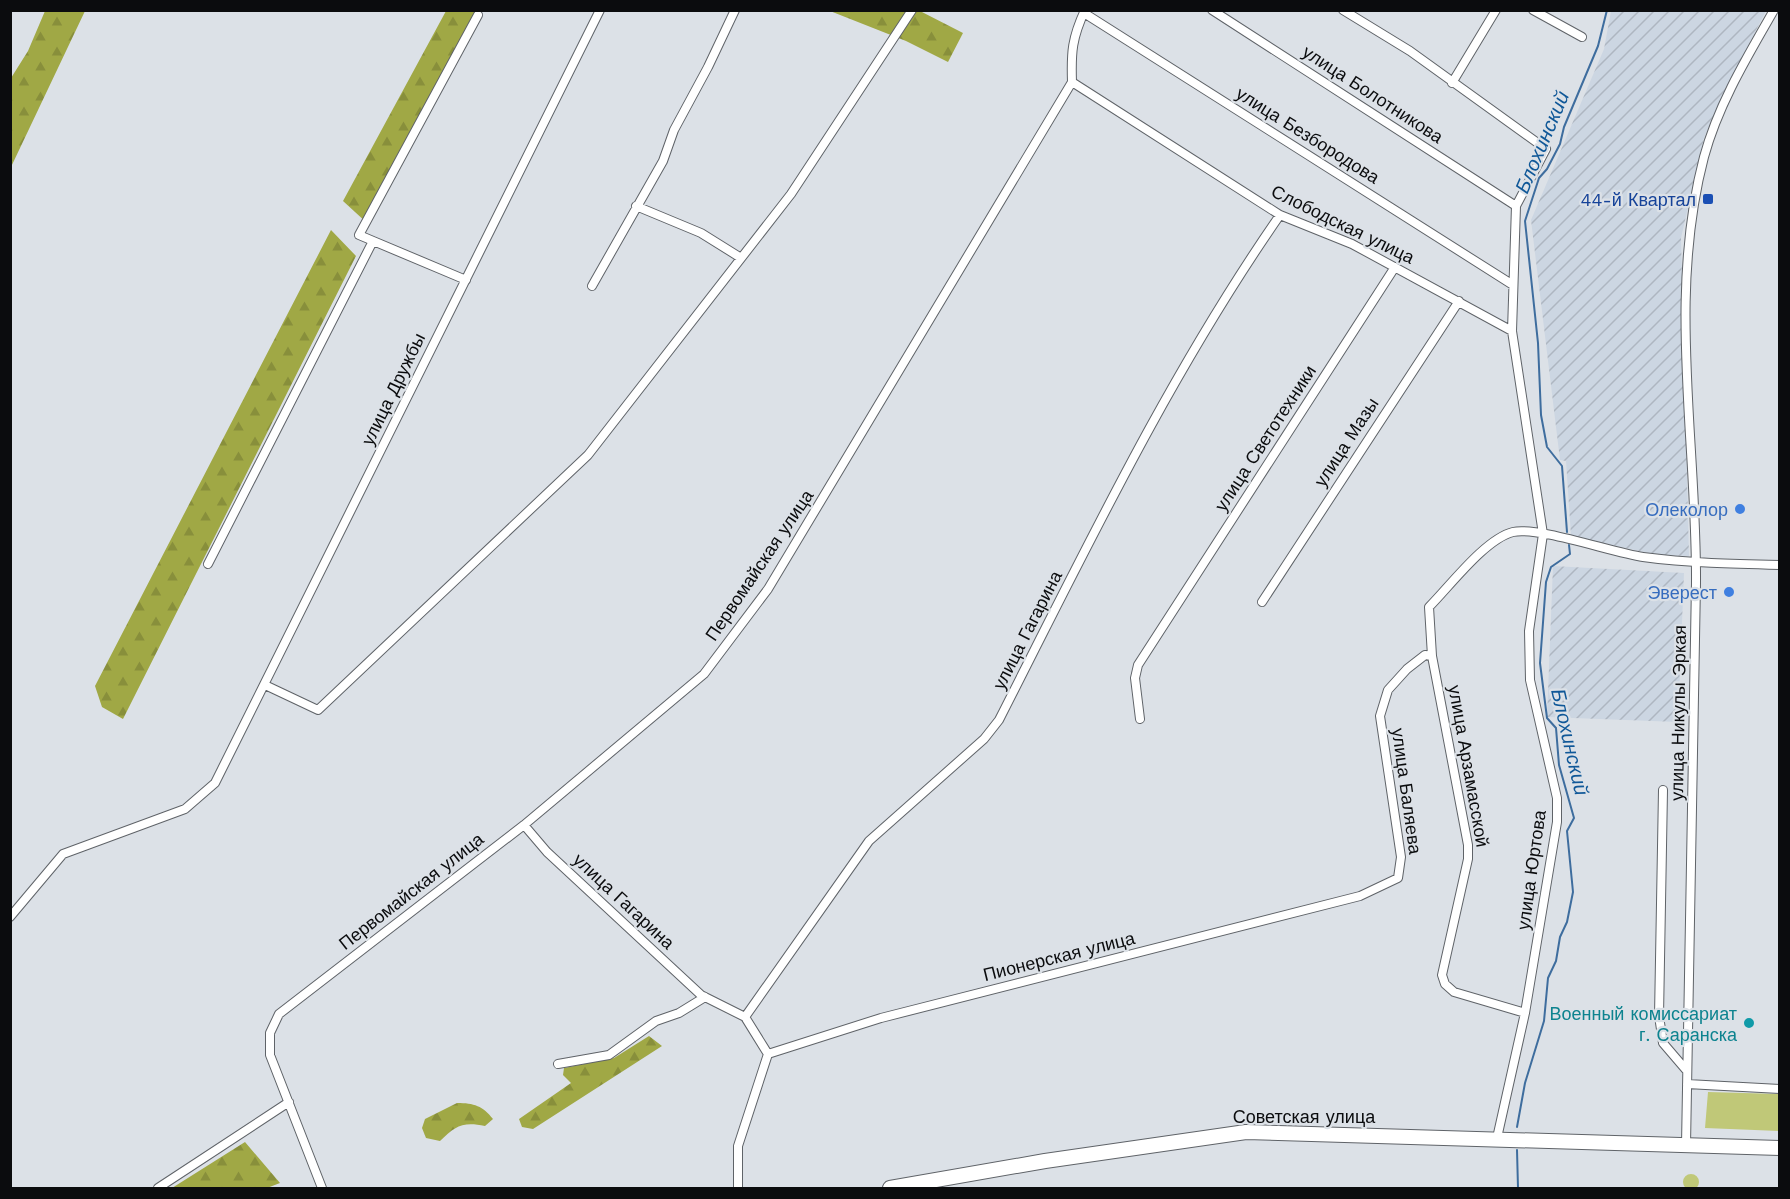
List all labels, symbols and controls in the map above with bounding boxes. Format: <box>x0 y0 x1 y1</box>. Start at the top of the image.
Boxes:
street label: улица Болотникова <box>1299 41 1448 148</box>
street label: улица Безбородова <box>1232 82 1384 188</box>
water label: Блохинский <box>1510 87 1574 197</box>
street label: Слободская улица <box>1268 180 1419 268</box>
place label: 44-й Квартал <box>1581 189 1696 210</box>
marker: 44-й Квартал <box>1701 192 1715 206</box>
street label: улица Дружбы <box>357 329 429 449</box>
street label: улица Светотехники <box>1210 361 1320 515</box>
street label: улица Мазы <box>1309 394 1383 490</box>
street label: Первомайская улица <box>701 485 818 644</box>
place label: Олеколор <box>1645 499 1728 520</box>
marker: Олеколор <box>1733 502 1747 516</box>
street label: улица Гагарина <box>988 566 1066 693</box>
place label: Эверест <box>1647 582 1717 603</box>
marker: Эверест <box>1722 585 1736 599</box>
street label: улица Никулы Эркая <box>1666 625 1690 801</box>
street label: улица Арзамасской <box>1444 683 1494 849</box>
water label: Блохинский <box>1546 686 1594 798</box>
street label: улица Баляева <box>1388 727 1426 856</box>
street label: улица Юртова <box>1512 808 1550 931</box>
street label: Первомайская улица <box>335 828 488 954</box>
street label: улица Гагарина <box>569 849 680 954</box>
street label: Пионерская улица <box>981 927 1138 985</box>
place label: Военный комиссариат г. Саранска <box>1550 1003 1738 1045</box>
marker: Военный комиссариат г. Саранска <box>1742 1016 1756 1030</box>
street label: Советская улица <box>1233 1106 1376 1127</box>

